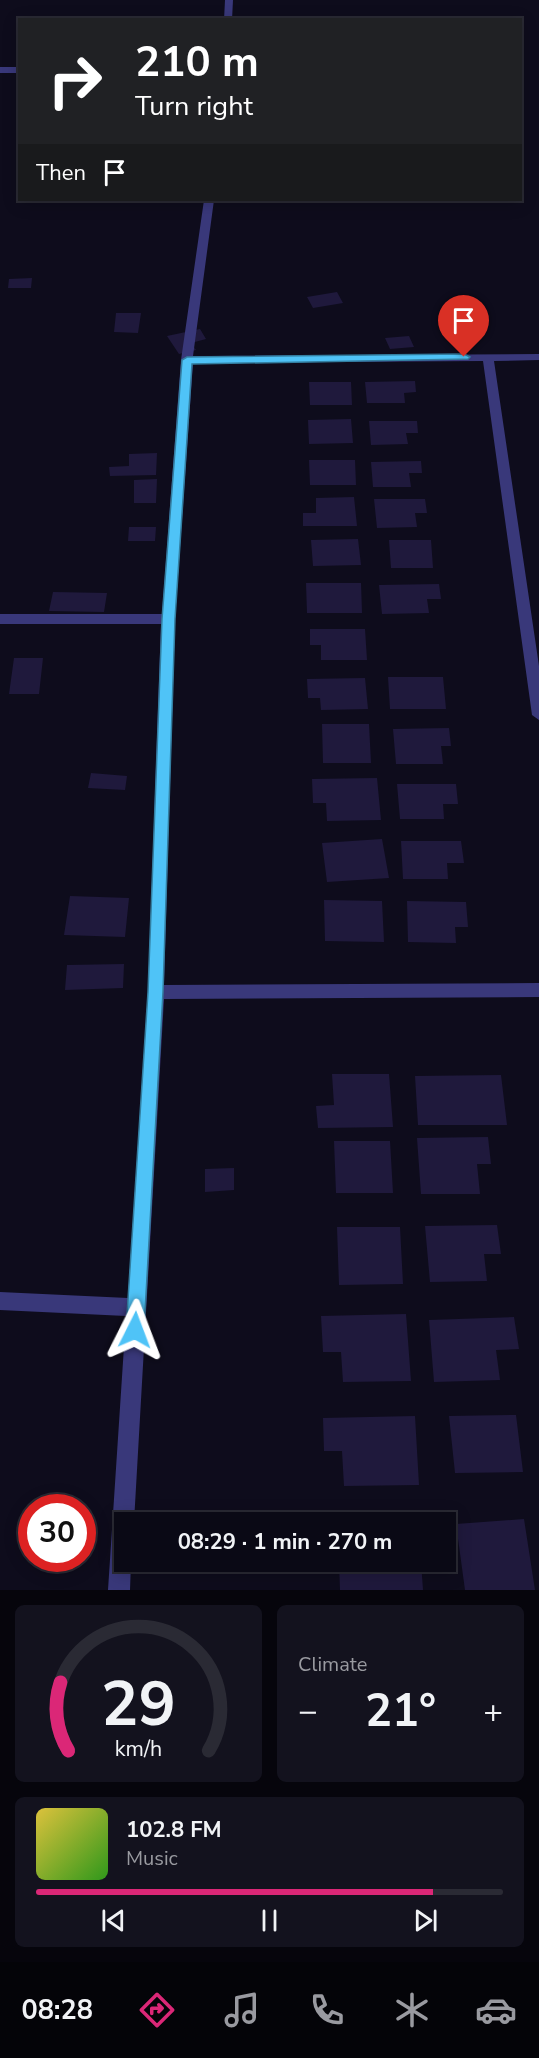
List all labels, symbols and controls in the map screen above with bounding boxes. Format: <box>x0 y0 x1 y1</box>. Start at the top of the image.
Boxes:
text: 210 m <box>135 34 259 91</box>
icon: right <box>36 42 114 120</box>
text: Turn right <box>135 88 253 125</box>
icon: arrive <box>98 156 131 189</box>
text: Then <box>36 158 86 188</box>
pin <box>438 295 489 357</box>
icon: arrive <box>447 304 480 337</box>
position arrow <box>103 1298 167 1362</box>
speed limit sign: 30 <box>18 1494 96 1572</box>
text: 08:29 · 1 min · 270 m <box>178 1527 392 1557</box>
text: Climate <box>298 1651 367 1678</box>
text: 29 <box>101 1662 176 1747</box>
text: 21° <box>365 1681 436 1742</box>
text: − <box>298 1689 318 1734</box>
text: + <box>483 1689 503 1734</box>
text: km/h <box>115 1734 162 1764</box>
text: 102.8 FM <box>126 1815 222 1845</box>
text: Music <box>126 1845 178 1872</box>
icon: previous <box>97 1904 130 1937</box>
icon: pause <box>253 1904 286 1937</box>
icon: next <box>409 1904 442 1937</box>
icon: directions <box>136 1989 178 2031</box>
icon: music <box>221 1989 263 2031</box>
icon: phone <box>306 1989 348 2031</box>
icon: climate <box>391 1989 433 2031</box>
icon: car <box>475 1989 517 2031</box>
text: 08:28 <box>21 1992 93 2029</box>

